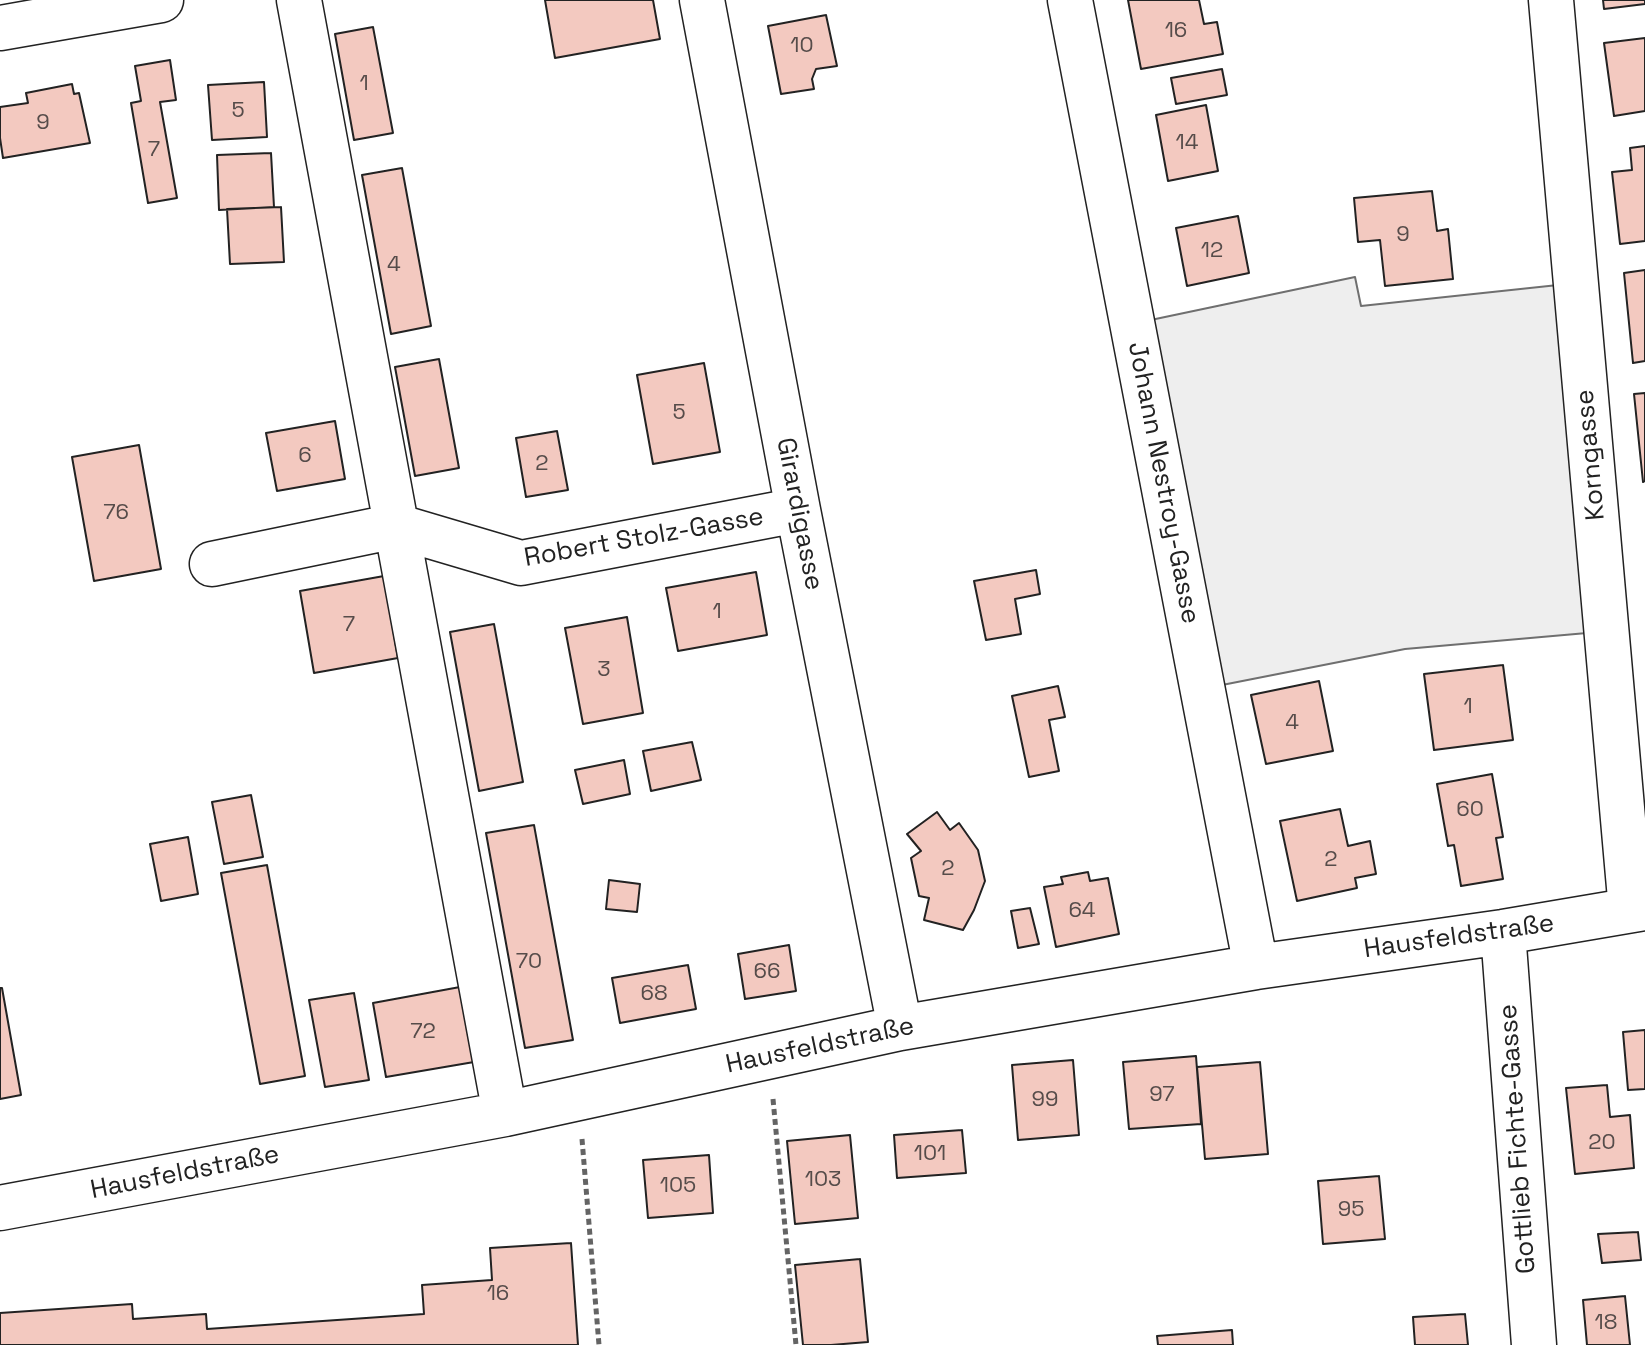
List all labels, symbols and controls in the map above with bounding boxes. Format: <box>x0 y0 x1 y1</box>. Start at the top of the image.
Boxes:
house number: 16 <box>1165 18 1187 44</box>
house number: 10 <box>790 33 814 59</box>
house number: 1 <box>359 71 369 97</box>
house number: 5 <box>231 98 245 124</box>
house number: 9 <box>36 110 50 136</box>
house number: 14 <box>1176 130 1198 156</box>
house number: 7 <box>148 137 160 163</box>
house number: 9 <box>1396 222 1410 248</box>
house number: 12 <box>1201 238 1223 264</box>
house number: 4 <box>387 252 401 278</box>
street label: Johann Nestroy-Gasse <box>1120 340 1206 626</box>
street label: Korngasse <box>1570 388 1612 522</box>
house number: 5 <box>672 400 686 426</box>
street label: Girardigasse <box>769 435 829 593</box>
house number: 6 <box>298 443 312 469</box>
house number: 2 <box>535 451 549 477</box>
house number: 76 <box>103 500 129 526</box>
street label: Robert Stolz-Gasse <box>522 502 766 574</box>
house number: 1 <box>712 599 722 625</box>
house number: 7 <box>343 612 355 638</box>
house number: 3 <box>597 657 611 683</box>
house number: 1 <box>1463 694 1473 720</box>
house number: 4 <box>1285 710 1299 736</box>
house number: 60 <box>1456 797 1484 823</box>
house number: 2 <box>1324 847 1338 873</box>
house number: 2 <box>941 856 955 882</box>
house number: 64 <box>1068 898 1096 924</box>
street label: Hausfeldstraße <box>1362 908 1556 966</box>
house number: 70 <box>516 949 542 975</box>
house number: 66 <box>754 959 780 985</box>
house number: 68 <box>640 981 668 1007</box>
street label: Gottlieb Fichte-Gasse <box>1493 1003 1543 1275</box>
street label: Hausfeldstraße <box>723 1011 917 1081</box>
house number: 72 <box>410 1019 436 1045</box>
house number: 97 <box>1149 1082 1175 1108</box>
house number: 99 <box>1032 1087 1058 1113</box>
house number: 20 <box>1588 1130 1616 1156</box>
street label: Hausfeldstraße <box>88 1139 282 1207</box>
house number: 101 <box>914 1141 946 1167</box>
house number: 103 <box>805 1167 841 1193</box>
house number: 105 <box>660 1173 696 1199</box>
house number: 95 <box>1338 1197 1364 1223</box>
house number: 16 <box>487 1281 509 1307</box>
house number: 18 <box>1595 1310 1617 1336</box>

